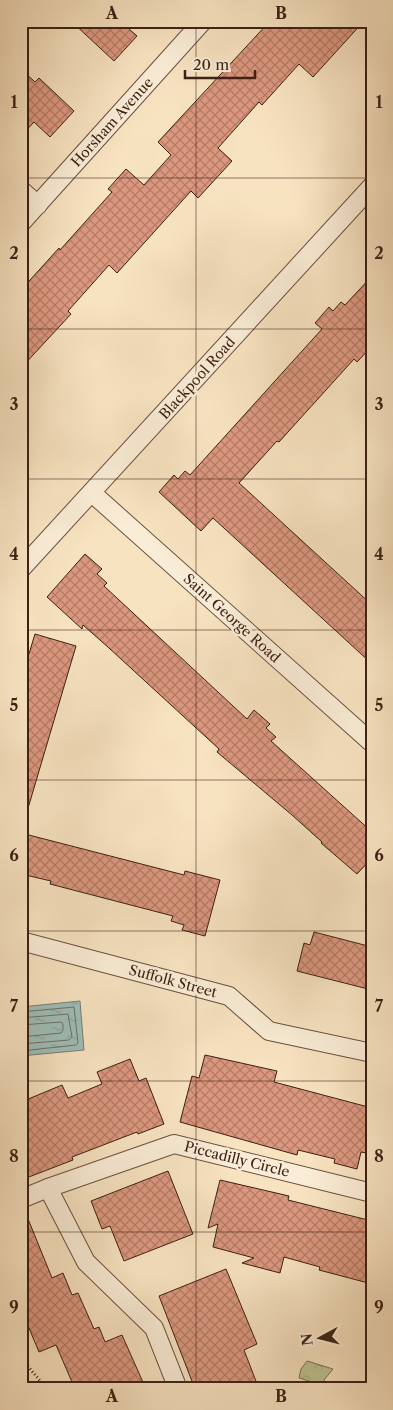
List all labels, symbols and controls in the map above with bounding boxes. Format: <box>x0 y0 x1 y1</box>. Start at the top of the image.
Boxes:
text: A <box>105 3 119 23</box>
text: B <box>275 3 287 23</box>
scale bar <box>185 48 255 80</box>
text: 20 m <box>193 55 229 74</box>
street label: Horsham Avenue <box>67 73 157 171</box>
text: 1 <box>10 92 18 112</box>
text: 1 <box>375 92 383 112</box>
text: 2 <box>9 243 19 263</box>
text: 2 <box>374 243 384 263</box>
street label: Blackpool Road <box>155 333 239 423</box>
text: 3 <box>9 394 19 414</box>
text: 3 <box>374 394 384 414</box>
text: 4 <box>9 544 19 564</box>
text: 4 <box>374 544 384 564</box>
street label: Saint George Road <box>180 570 285 667</box>
text: 5 <box>10 695 19 715</box>
text: 5 <box>375 695 384 715</box>
text: 6 <box>9 845 19 865</box>
text: 6 <box>374 845 384 865</box>
street label: Suffolk Street <box>127 961 219 1001</box>
text: 7 <box>10 996 19 1016</box>
text: 7 <box>375 996 384 1016</box>
street label: Piccadilly Circle <box>183 1137 292 1181</box>
text: 8 <box>9 1146 19 1166</box>
text: 8 <box>374 1146 384 1166</box>
text: 9 <box>9 1297 19 1317</box>
text: 9 <box>374 1297 384 1317</box>
north arrow <box>296 1312 346 1362</box>
text: N <box>297 1332 317 1347</box>
text: A <box>105 1386 119 1406</box>
text: B <box>275 1386 287 1406</box>

